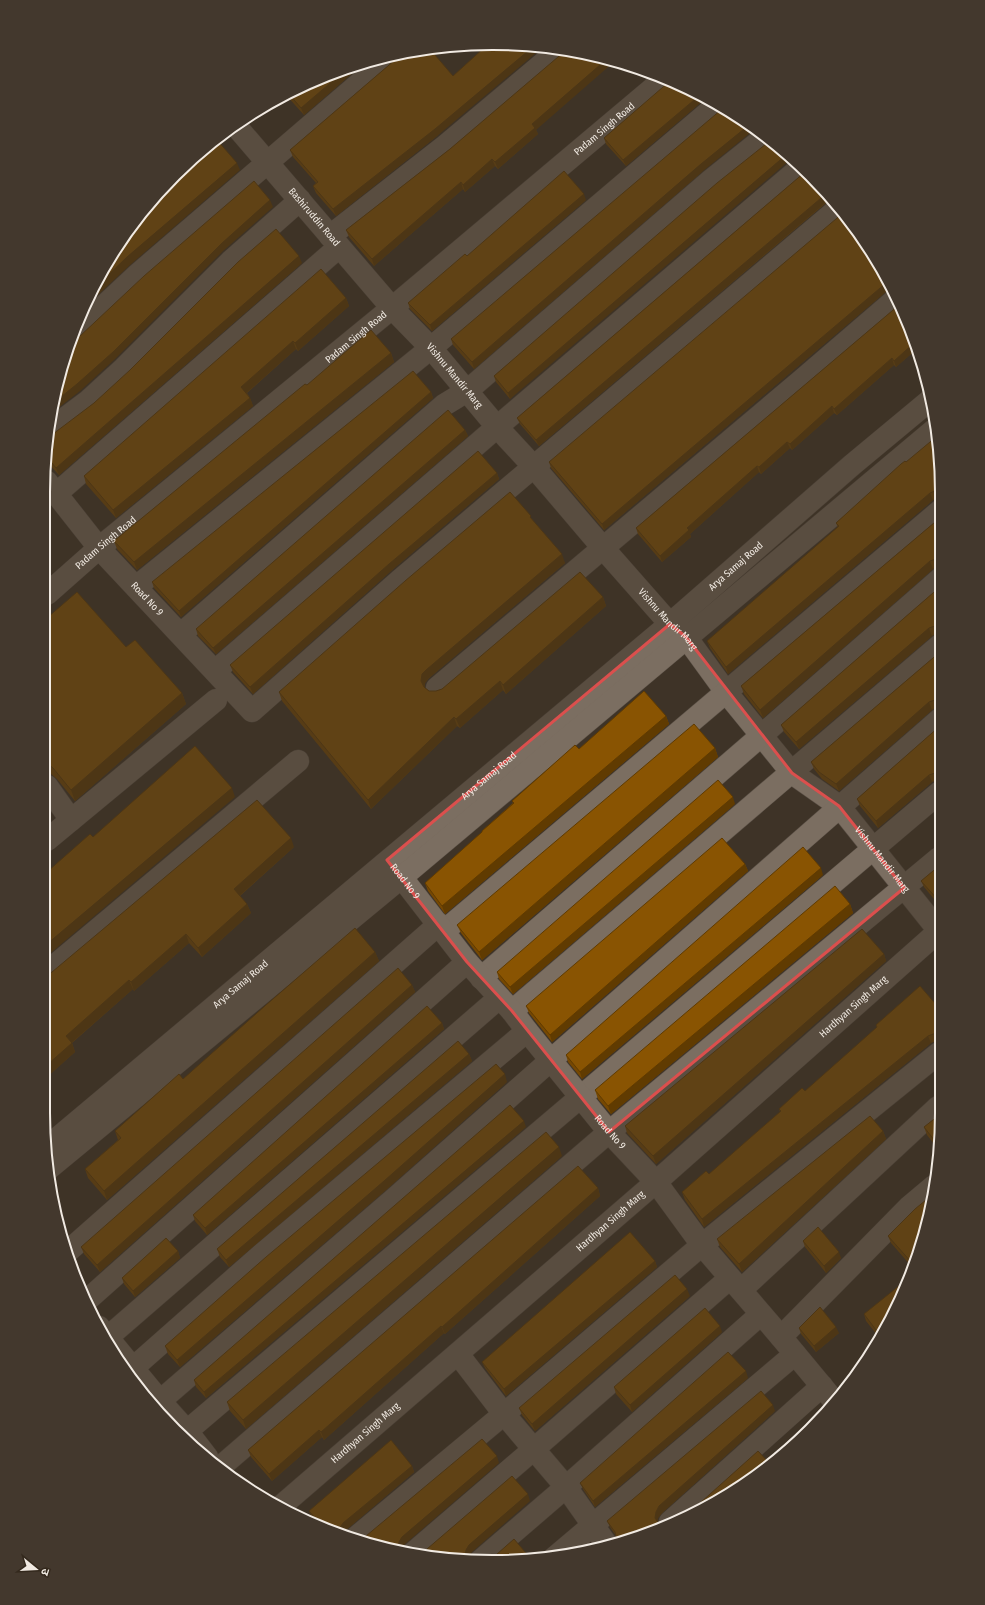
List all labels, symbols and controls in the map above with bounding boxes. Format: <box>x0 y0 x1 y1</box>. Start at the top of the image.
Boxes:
street label: Padam Singh Road <box>572 100 637 158</box>
street label: Bashiruddin Road <box>286 186 342 249</box>
street label: Padam Singh Road <box>323 309 389 366</box>
street label: Vishnu Mandir Marg <box>424 341 485 411</box>
street label: Padam Singh Road <box>73 514 139 572</box>
street label: Arya Samaj Road <box>706 539 766 593</box>
street label: Road No 9 <box>128 580 166 618</box>
street label: Vishnu Mandir Marg <box>636 586 700 653</box>
street label: Arya Samaj Road <box>459 749 519 803</box>
street label: Vishnu Mandir Marg <box>852 824 912 895</box>
street label: Road No 9 <box>387 861 422 902</box>
street label: Arya Samaj Road <box>211 958 271 1011</box>
street label: Hardhyan Singh Marg <box>817 973 890 1040</box>
street label: Road No 9 <box>592 1113 628 1152</box>
street label: Hardhyan Singh Marg <box>574 1188 648 1254</box>
street label: Hardhyan Singh Marg <box>329 1400 402 1466</box>
north arrow <box>16 1549 56 1589</box>
text: उ <box>38 1567 52 1578</box>

